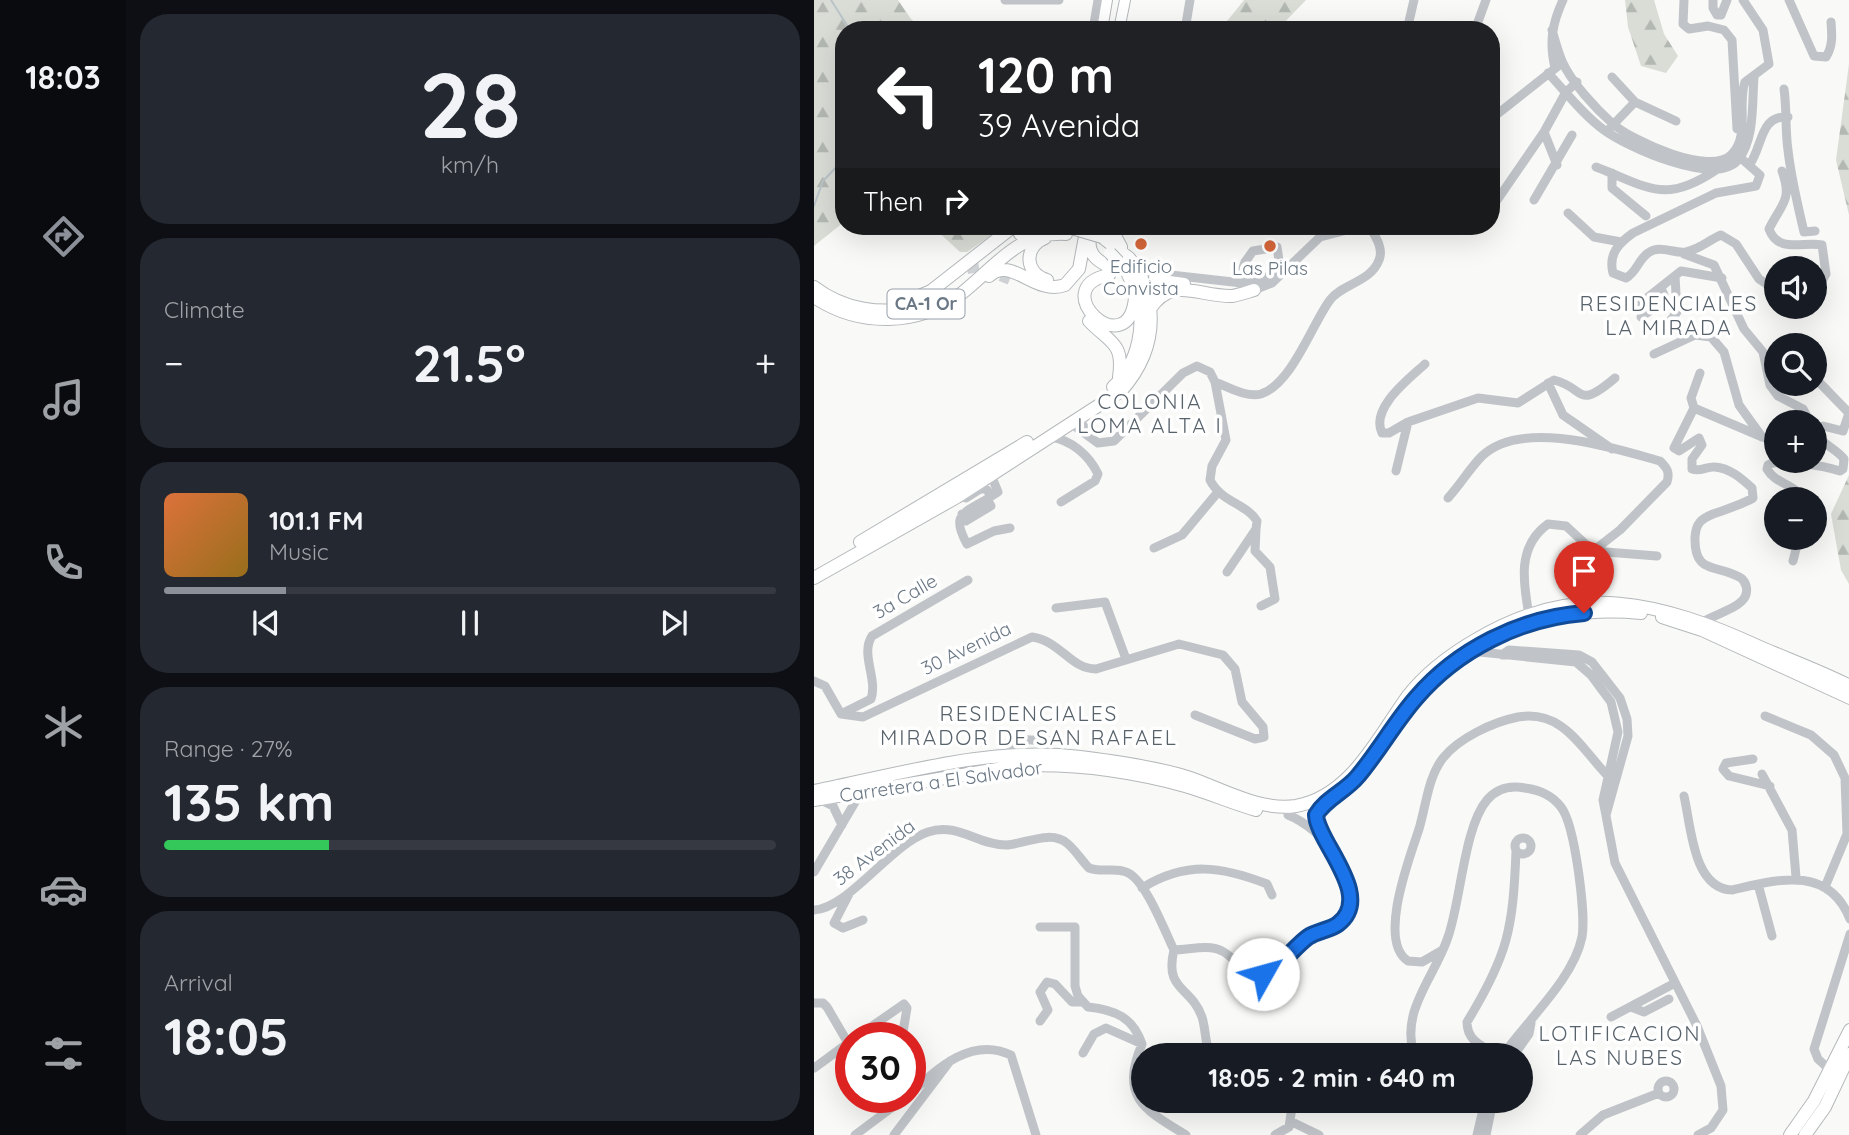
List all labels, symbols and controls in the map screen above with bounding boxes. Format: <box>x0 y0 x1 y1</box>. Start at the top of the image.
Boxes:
text: 120 m <box>978 44 1114 105</box>
text: 28 <box>419 47 521 161</box>
icon: left <box>863 49 954 140</box>
text: 18:03 <box>25 57 101 97</box>
text: 39 Avenida <box>978 105 1140 145</box>
text: km/h <box>441 150 499 179</box>
icon: right <box>937 182 975 220</box>
text: Then <box>863 185 923 218</box>
icon: directions <box>39 212 88 261</box>
marker: Edificio Convista <box>1133 236 1149 252</box>
marker: Las Pilas <box>1262 238 1278 254</box>
place label: Edificio Convista <box>1103 254 1179 300</box>
place label: Las Pilas <box>1232 256 1308 280</box>
map controls <box>1764 256 1827 550</box>
button: sound <box>1764 256 1827 319</box>
road number: CA-1 Or <box>888 290 964 318</box>
district label: RESIDENCIALES LA MIRADA <box>1580 290 1758 340</box>
text: Climate <box>164 295 245 324</box>
text: 21.5° <box>413 330 526 395</box>
button: search <box>1764 333 1827 396</box>
text: − <box>164 339 184 387</box>
text: + <box>755 339 776 387</box>
icon: music <box>39 375 88 424</box>
district label: COLONIA LOMA ALTA I <box>1077 388 1223 438</box>
button: + <box>1764 410 1827 473</box>
button: − <box>1764 487 1827 550</box>
text: 101.1 FM <box>269 504 364 537</box>
text: Music <box>269 537 329 566</box>
icon: phone <box>39 538 88 587</box>
pin <box>1554 541 1614 613</box>
icon: arrive <box>1565 552 1603 590</box>
street label: 3a Calle <box>869 568 941 624</box>
icon: previous <box>247 604 285 642</box>
icon: pause <box>451 604 489 642</box>
icon: next <box>655 604 693 642</box>
street label: 30 Avenida <box>917 616 1015 680</box>
district label: RESIDENCIALES MIRADOR DE SAN RAFAEL <box>880 700 1178 750</box>
icon: climate <box>39 702 88 751</box>
text: Range · 27% <box>164 734 293 763</box>
street label: Carretera a El Salvador <box>838 755 1045 807</box>
text: 135 km <box>164 769 334 834</box>
street label: 38 Avenida <box>828 814 920 890</box>
icon: car <box>39 865 88 914</box>
position arrow <box>1226 937 1300 1011</box>
text: Arrival <box>164 968 233 997</box>
text: 18:05 <box>164 1003 289 1068</box>
district label: LOTIFICACION LAS NUBES <box>1538 1020 1702 1070</box>
speed limit sign: 30 <box>835 1022 926 1113</box>
icon: filters <box>39 1029 88 1078</box>
text: 18:05 · 2 min · 640 m <box>1208 1061 1456 1094</box>

